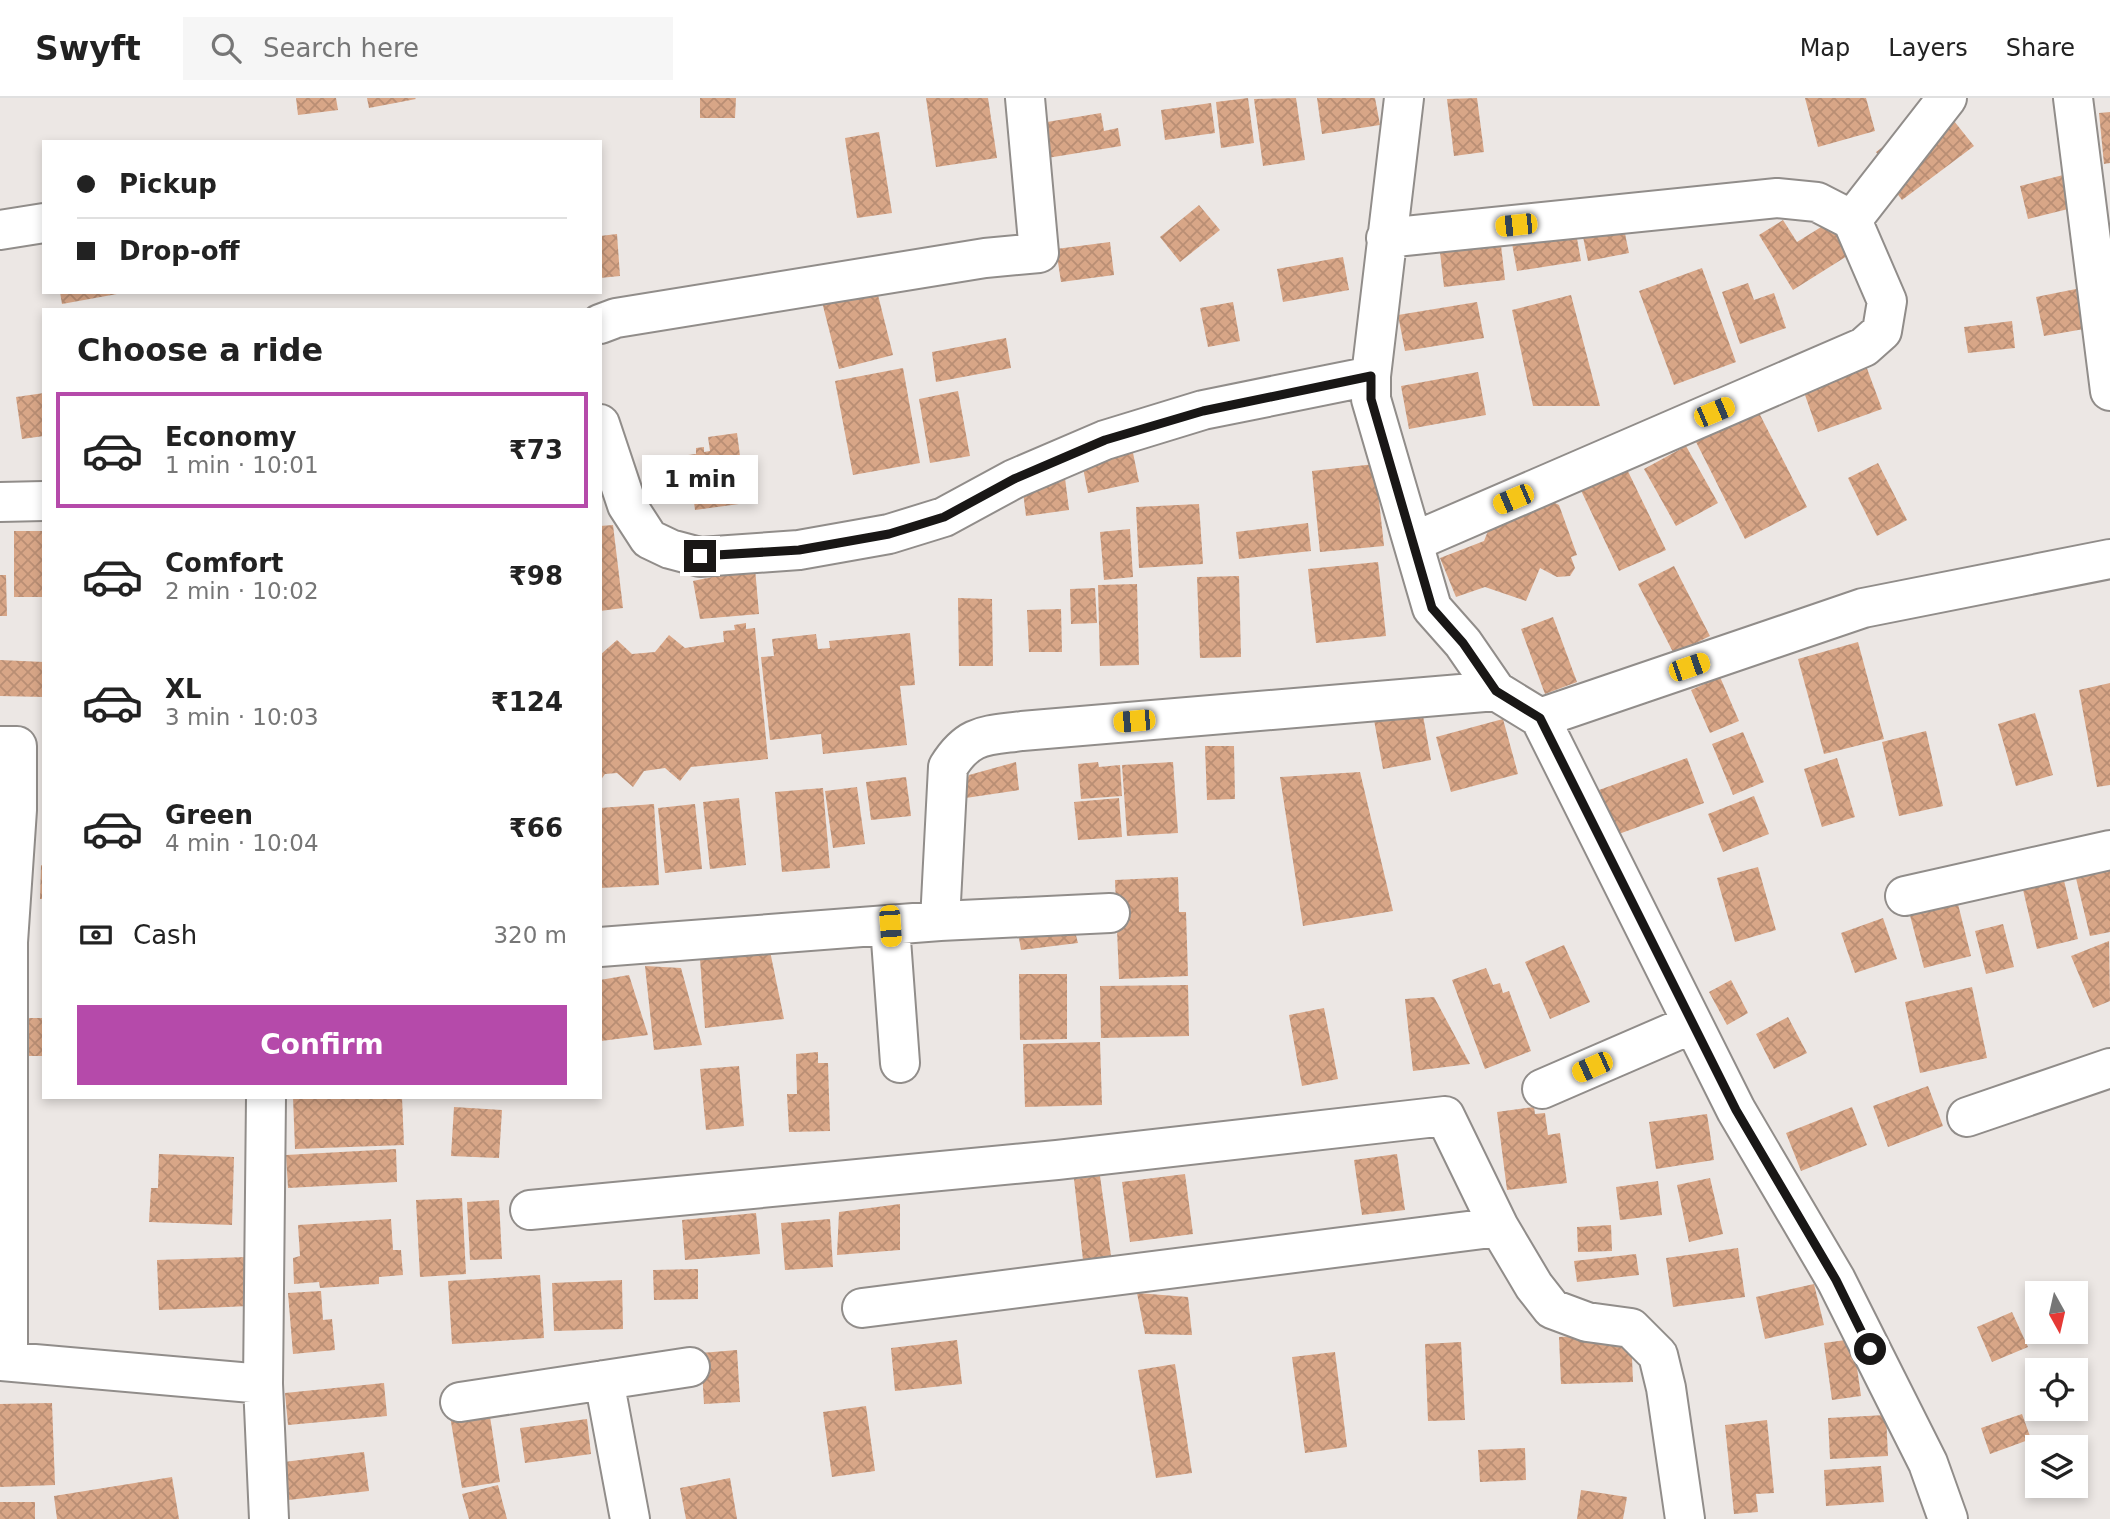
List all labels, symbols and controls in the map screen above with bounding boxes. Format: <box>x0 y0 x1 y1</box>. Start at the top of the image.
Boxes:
search box <box>183 17 673 80</box>
text: Swyft <box>35 29 141 68</box>
icon: search <box>207 29 245 67</box>
text: Search here <box>263 33 419 63</box>
text: Map <box>1800 34 1850 62</box>
text: Layers <box>1888 34 1968 62</box>
text: Share <box>2006 34 2075 62</box>
text: Pickup <box>119 169 217 199</box>
car <box>1495 212 1538 238</box>
text: Drop-off <box>119 236 240 266</box>
text: Choose a ride <box>77 331 323 369</box>
car <box>1691 394 1738 430</box>
icon: car <box>81 419 144 482</box>
text: Economy <box>165 422 296 452</box>
text: ₹73 <box>509 435 563 465</box>
text: 1 min · 10:01 <box>165 452 319 478</box>
callout: 1 min <box>642 454 758 504</box>
text: 1 min <box>664 466 736 492</box>
car <box>1490 481 1537 517</box>
route end <box>684 540 716 572</box>
icon: car <box>81 545 144 608</box>
text: Comfort <box>165 548 283 578</box>
text: ₹98 <box>509 561 563 591</box>
text: 2 min · 10:02 <box>165 578 319 604</box>
car <box>1666 650 1713 684</box>
icon: car <box>81 671 144 734</box>
text: XL <box>165 674 202 704</box>
text: ₹124 <box>491 687 563 717</box>
text: 3 min · 10:03 <box>165 704 319 730</box>
car <box>1113 709 1156 733</box>
icon: car <box>81 797 144 860</box>
text: Green <box>165 800 253 830</box>
text: ₹66 <box>509 813 563 843</box>
text: 4 min · 10:04 <box>165 830 319 856</box>
car <box>879 904 902 948</box>
icon: cash <box>77 916 115 954</box>
text: Cash <box>133 920 197 950</box>
text: 320 m <box>493 922 567 948</box>
button: Confirm <box>77 1005 567 1085</box>
car <box>1569 1049 1616 1085</box>
north arrow <box>2025 1281 2088 1344</box>
map controls <box>2025 1281 2088 1498</box>
route start <box>1854 1333 1886 1365</box>
button: locate <box>2025 1358 2088 1421</box>
button: layers <box>2025 1435 2088 1498</box>

